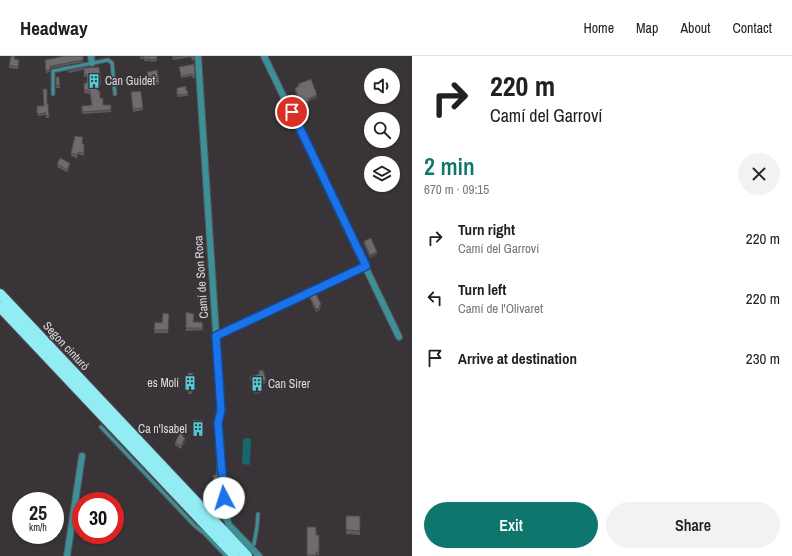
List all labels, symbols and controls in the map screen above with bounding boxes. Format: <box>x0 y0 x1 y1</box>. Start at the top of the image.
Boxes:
text: Headway <box>20 15 88 41</box>
text: Home <box>583 19 614 37</box>
text: Map <box>636 19 658 37</box>
text: About <box>680 19 710 37</box>
text: Contact <box>732 19 772 37</box>
text: 220 m <box>490 67 555 105</box>
map controls <box>364 68 400 192</box>
button: sound <box>364 68 400 104</box>
icon: right <box>424 72 476 124</box>
building icon: Can Guidet <box>86 73 102 89</box>
place label: Can Guidet <box>105 73 156 89</box>
pin <box>275 95 309 129</box>
icon: arrive <box>281 101 303 123</box>
text: Camí del Garroví <box>490 103 602 128</box>
button: search <box>364 112 400 148</box>
text: 2 min <box>424 150 475 182</box>
button: close <box>738 153 780 195</box>
button: layers <box>364 156 400 192</box>
text: 670 m · 09:15 <box>424 181 489 198</box>
text: Turn right <box>458 219 515 240</box>
icon: right <box>424 227 446 249</box>
text: 220 m <box>746 228 780 249</box>
street label: Camí de Son Roca <box>190 234 212 319</box>
text: Camí del Garroví <box>458 240 539 257</box>
text: Turn left <box>458 279 506 300</box>
icon: left <box>424 287 446 309</box>
text: 220 m <box>746 288 780 309</box>
text: Camí de l'Olivaret <box>458 300 543 317</box>
street label: Segon cinturó <box>39 318 93 374</box>
icon: arrive <box>424 347 446 369</box>
text: Arrive at destination <box>458 348 577 369</box>
text: 230 m <box>746 348 780 369</box>
place label: es Molí <box>147 375 179 391</box>
building icon: es Molí <box>182 375 198 391</box>
building icon: Can Sirer <box>249 376 265 392</box>
place label: Can Sirer <box>268 376 311 392</box>
place label: Ca n'Isabel <box>138 421 187 437</box>
building icon: Ca n'Isabel <box>190 421 206 437</box>
position arrow <box>203 477 245 519</box>
speed limit sign: 30 <box>72 492 124 544</box>
text: 25 <box>29 499 47 526</box>
button: Exit <box>424 502 598 548</box>
button: Share <box>606 502 780 548</box>
text: km/h <box>29 521 47 534</box>

